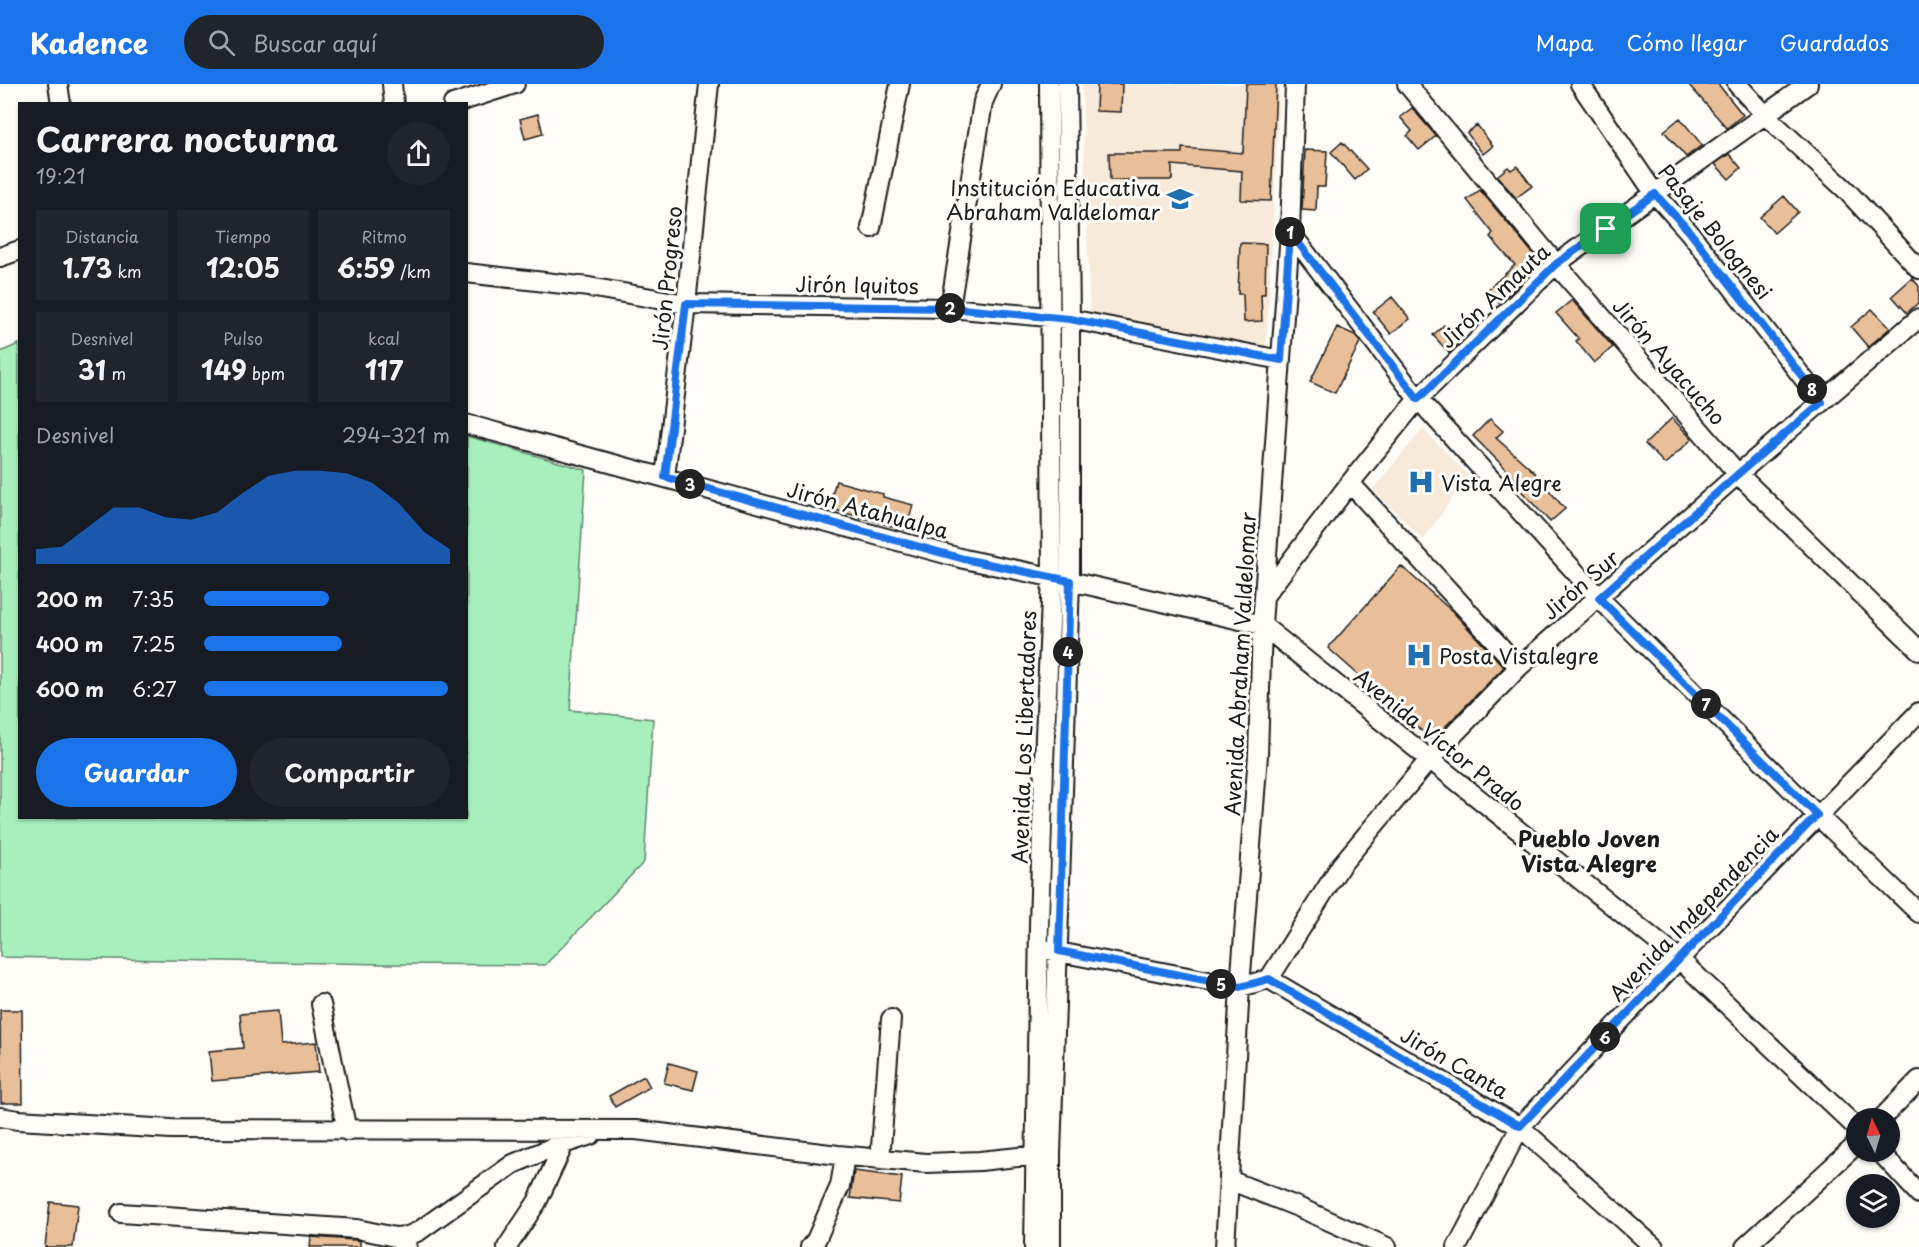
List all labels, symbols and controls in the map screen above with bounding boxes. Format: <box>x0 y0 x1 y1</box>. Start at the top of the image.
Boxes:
search box <box>184 15 604 69</box>
text: Kadence <box>30 21 148 64</box>
icon: search <box>205 26 238 59</box>
text: Buscar aquí <box>253 26 377 59</box>
text: Mapa <box>1536 26 1594 58</box>
text: Cómo llegar <box>1627 26 1747 58</box>
text: Guardados <box>1780 26 1889 58</box>
text: Carrera nocturna <box>36 113 338 163</box>
button: share <box>387 122 450 185</box>
street label: Pasaje Bolognesi <box>1651 156 1781 306</box>
text: 19:21 <box>36 161 86 191</box>
place label: Institución Educativa Abraham Valdelomar <box>946 171 1161 227</box>
school or university icon: Institución Educativa Abraham Valdelomar <box>1165 184 1195 214</box>
pin <box>1580 203 1631 254</box>
street label: Jirón Progreso <box>643 204 689 352</box>
icon: arrive <box>1589 212 1622 245</box>
pin: 1 <box>1275 217 1305 247</box>
text: 1 <box>1286 220 1294 244</box>
text: Distancia <box>65 224 139 248</box>
text: Tiempo <box>215 224 271 248</box>
text: Ritmo <box>361 224 407 248</box>
street label: Jirón Amauta <box>1432 235 1556 355</box>
text: 1.73 <box>62 248 112 287</box>
text: 12:05 <box>206 248 280 287</box>
text: 6:59 <box>337 248 395 287</box>
text: km <box>112 259 142 283</box>
text: /km <box>395 259 431 283</box>
street label: Jirón Iquitos <box>795 267 919 301</box>
street label: Jirón Ayacucho <box>1606 291 1734 431</box>
pin: 2 <box>935 293 965 323</box>
text: 2 <box>944 296 956 320</box>
text: Desnivel <box>71 326 133 350</box>
text: Pulso <box>223 326 263 350</box>
text: kcal <box>368 326 400 350</box>
text: 31 <box>78 350 106 389</box>
text: 149 <box>201 350 247 389</box>
text: 117 <box>365 350 403 389</box>
text: m <box>106 361 126 385</box>
text: bpm <box>247 361 285 385</box>
pin: 8 <box>1797 374 1827 404</box>
text: 8 <box>1807 377 1817 401</box>
text: Desnivel <box>36 420 114 450</box>
text: 294–321 m <box>342 420 450 450</box>
place label: Vista Alegre <box>1441 466 1562 498</box>
hospital icon: Vista Alegre <box>1406 467 1436 497</box>
pin: 3 <box>675 469 705 499</box>
text: 3 <box>685 472 695 496</box>
street label: Jirón Atahualpa <box>784 472 952 546</box>
street label: Avenida Abraham Valdelomar <box>1215 511 1263 817</box>
street label: Jirón Sur <box>1534 541 1626 627</box>
text: 200 m <box>36 584 103 614</box>
text: 7:35 <box>132 584 174 614</box>
street label: Avenida Los Libertadores <box>1003 610 1043 864</box>
text: 400 m <box>36 629 104 659</box>
text: 7:25 <box>132 629 175 659</box>
pin: 4 <box>1053 637 1083 667</box>
place label: Posta Vistalegre <box>1439 639 1599 671</box>
text: 4 <box>1063 640 1073 664</box>
hospital icon: Posta Vistalegre <box>1404 640 1434 670</box>
street label: Avenida Víctor Prado <box>1348 660 1532 818</box>
text: 600 m <box>36 674 104 704</box>
text: 6:27 <box>132 674 177 704</box>
pin: 7 <box>1691 689 1721 719</box>
text: 7 <box>1701 692 1711 716</box>
button: Guardar <box>36 738 237 807</box>
button: Compartir <box>249 738 450 807</box>
street label: Avenida Independencia <box>1601 818 1785 1008</box>
district label: Pueblo Joven Vista Alegre <box>1518 821 1660 879</box>
pin: 5 <box>1206 969 1236 999</box>
text: 5 <box>1216 972 1226 996</box>
street label: Jirón Canta <box>1395 1018 1515 1106</box>
pin: 6 <box>1590 1022 1620 1052</box>
text: 6 <box>1599 1025 1611 1049</box>
north arrow <box>1846 1108 1900 1162</box>
map controls <box>1846 1108 1900 1228</box>
button: layers <box>1846 1174 1900 1228</box>

